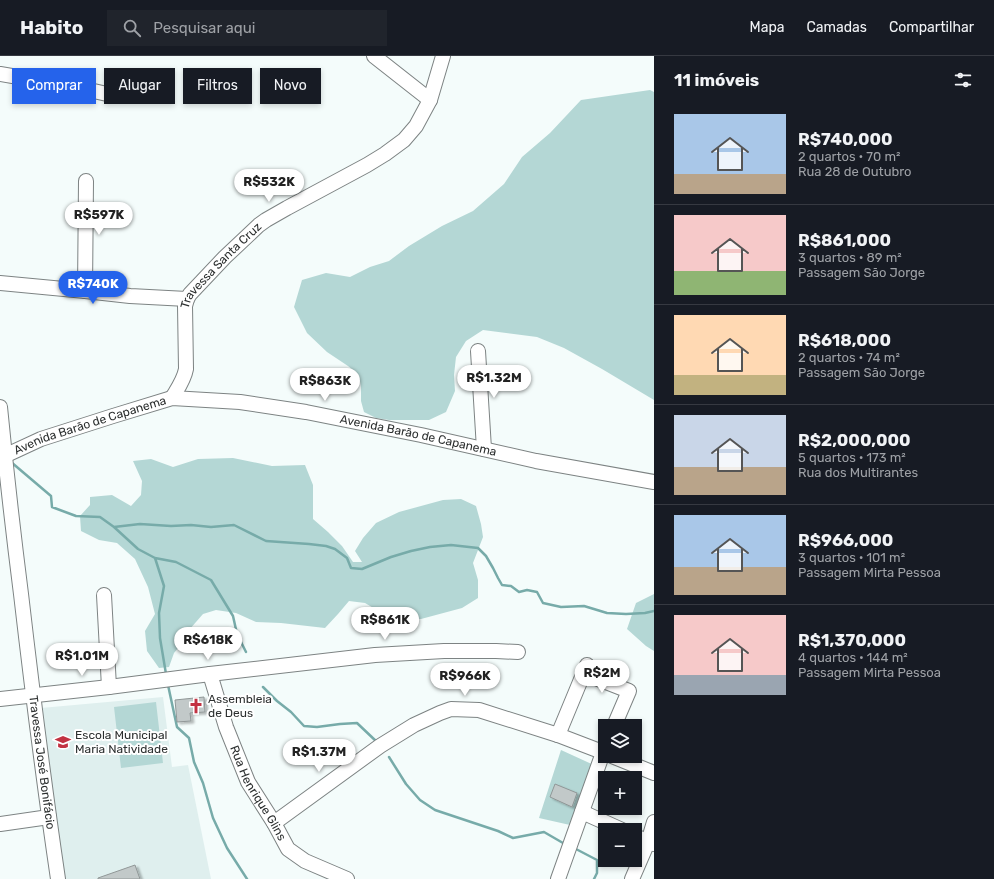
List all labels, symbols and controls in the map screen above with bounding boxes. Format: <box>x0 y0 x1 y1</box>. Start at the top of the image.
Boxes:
search box <box>107 10 387 46</box>
text: Habito <box>20 16 83 39</box>
icon: search <box>121 17 143 39</box>
text: Pesquisar aqui <box>153 19 255 37</box>
text: Mapa <box>750 19 785 36</box>
text: Camadas <box>807 19 867 36</box>
text: Compartilhar <box>889 19 974 36</box>
chip: Comprar <box>12 68 96 104</box>
chip: Alugar <box>104 68 175 104</box>
chip: Filtros <box>183 68 252 104</box>
chip: Novo <box>260 68 321 104</box>
icon: filters <box>952 69 974 91</box>
text: 11 imóveis <box>674 70 759 90</box>
text: R$740,000 <box>798 129 893 149</box>
icon: home <box>706 130 754 178</box>
text: 2 quartos · 70 m² <box>798 149 900 164</box>
text: Rua 28 de Outubro <box>798 164 912 179</box>
pin: R$532K <box>236 169 302 203</box>
text: R$532K <box>243 174 295 189</box>
pin: R$597K <box>66 202 132 236</box>
text: R$597K <box>74 207 124 222</box>
street label: Travessa Santa Cruz <box>178 220 264 310</box>
text: R$861,000 <box>798 230 891 250</box>
icon: home <box>706 231 754 279</box>
text: 3 quartos · 89 m² <box>798 250 902 265</box>
text: Passagem São Jorge <box>798 265 925 280</box>
pin: R$740K <box>60 271 126 305</box>
text: R$740K <box>67 276 119 291</box>
text: R$618,000 <box>798 330 891 350</box>
icon: home <box>706 331 754 379</box>
text: 2 quartos · 74 m² <box>798 350 900 365</box>
pin: R$1.32M <box>457 365 531 399</box>
text: Passagem São Jorge <box>798 365 925 380</box>
pin: R$863K <box>292 368 358 402</box>
text: R$1.32M <box>466 370 522 385</box>
text: R$863K <box>299 373 351 388</box>
street label: Avenida Barão de Capanema <box>12 393 168 458</box>
street label: Avenida Barão de Capanema <box>339 412 498 459</box>
text: R$2,000,000 <box>798 430 911 450</box>
icon: home <box>706 431 754 479</box>
text: 5 quartos · 173 m² <box>798 450 906 465</box>
text: Rua dos Multirantes <box>798 465 918 480</box>
text: R$966,000 <box>798 530 893 550</box>
icon: home <box>706 531 754 579</box>
text: 3 quartos · 101 m² <box>798 550 905 565</box>
text: Passagem Mirta Pessoa <box>798 565 941 580</box>
pin: R$861K <box>352 607 418 641</box>
text: R$861K <box>360 612 410 627</box>
pin: R$618K <box>175 627 241 661</box>
text: R$1,370,000 <box>798 630 906 650</box>
icon: home <box>706 631 754 679</box>
text: R$618K <box>183 632 233 647</box>
pin: R$1.01M <box>45 643 119 677</box>
text: R$1.01M <box>55 648 109 663</box>
text: 4 quartos · 144 m² <box>798 650 908 665</box>
pin: R$2M <box>578 660 626 694</box>
pin: R$966K <box>432 663 498 697</box>
text: R$2M <box>584 665 620 680</box>
text: Passagem Mirta Pessoa <box>798 665 941 680</box>
text: R$966K <box>439 668 491 683</box>
place label: Assembleia de Deus <box>208 692 272 720</box>
street label: Travessa José Bonifácio <box>26 695 58 830</box>
church icon: Assembleia de Deus <box>187 697 205 715</box>
map controls <box>598 719 642 867</box>
button: layers <box>598 719 642 763</box>
place label: Escola Municipal Maria Natividade <box>75 728 168 756</box>
school or university icon: Escola Municipal Maria Natividade <box>54 733 72 751</box>
pin: R$1.37M <box>282 739 356 773</box>
street label: Rua Henrique Glins <box>227 743 289 843</box>
text: R$1.37M <box>292 744 346 759</box>
button: + <box>598 771 642 815</box>
button: − <box>598 823 642 867</box>

